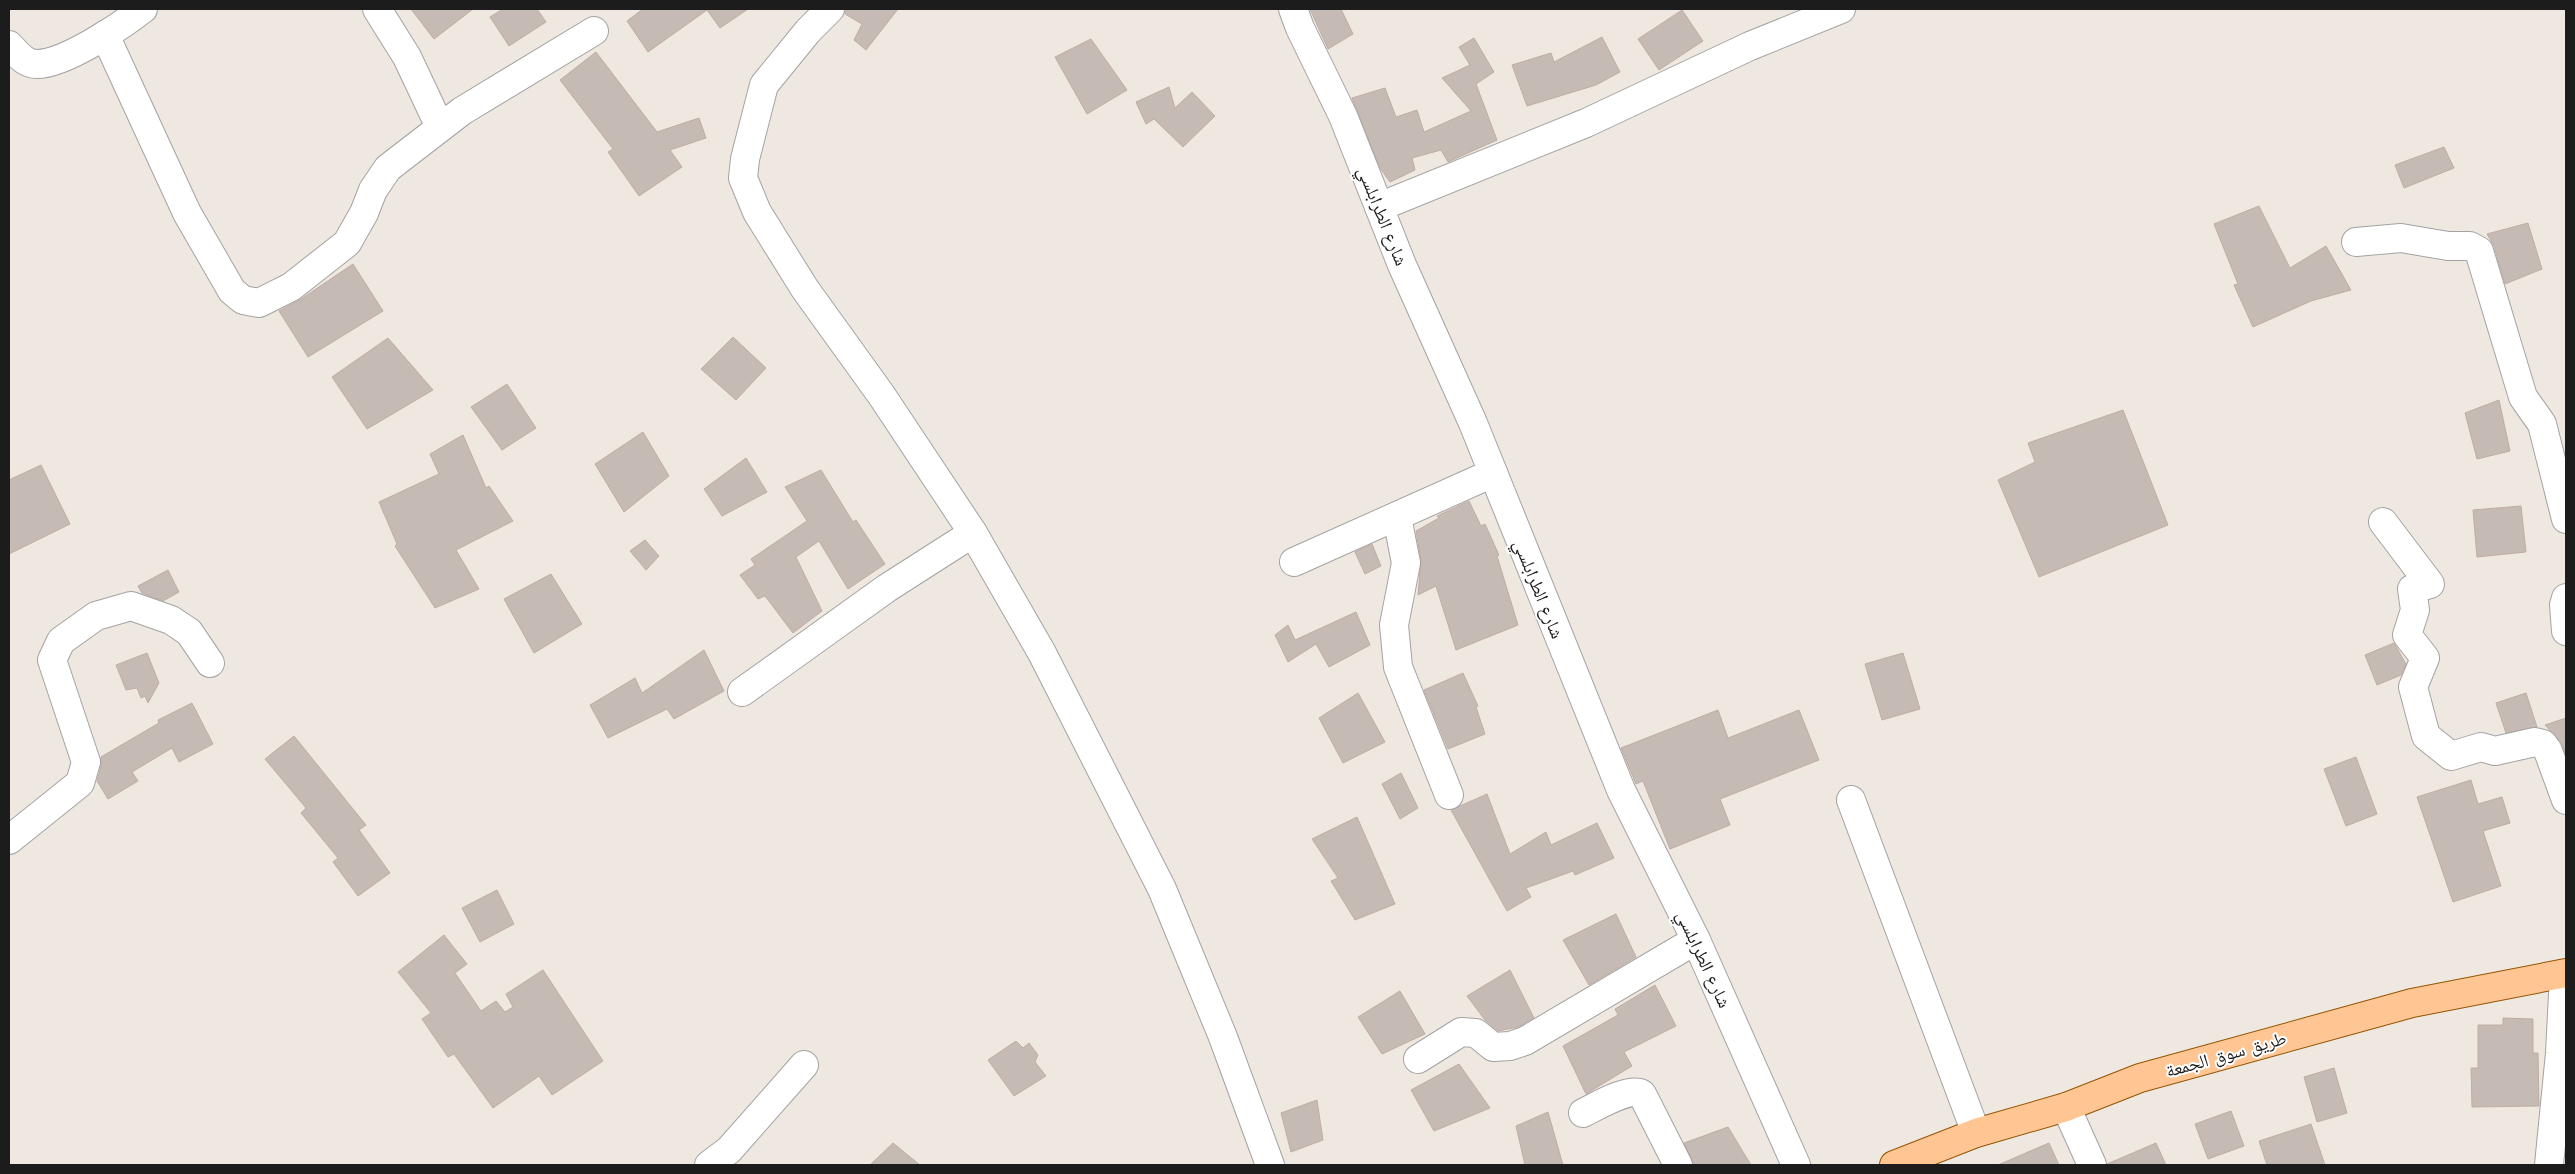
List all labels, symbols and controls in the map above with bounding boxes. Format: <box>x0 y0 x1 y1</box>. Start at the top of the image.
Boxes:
street label: شارع الطرابلسي <box>1349 163 1412 270</box>
street label: شارع الطرابلسي <box>1505 536 1568 643</box>
street label: شارع الطرابلسي <box>1668 907 1736 1013</box>
street label: طريق سوق الجمعة <box>2163 1027 2289 1082</box>

